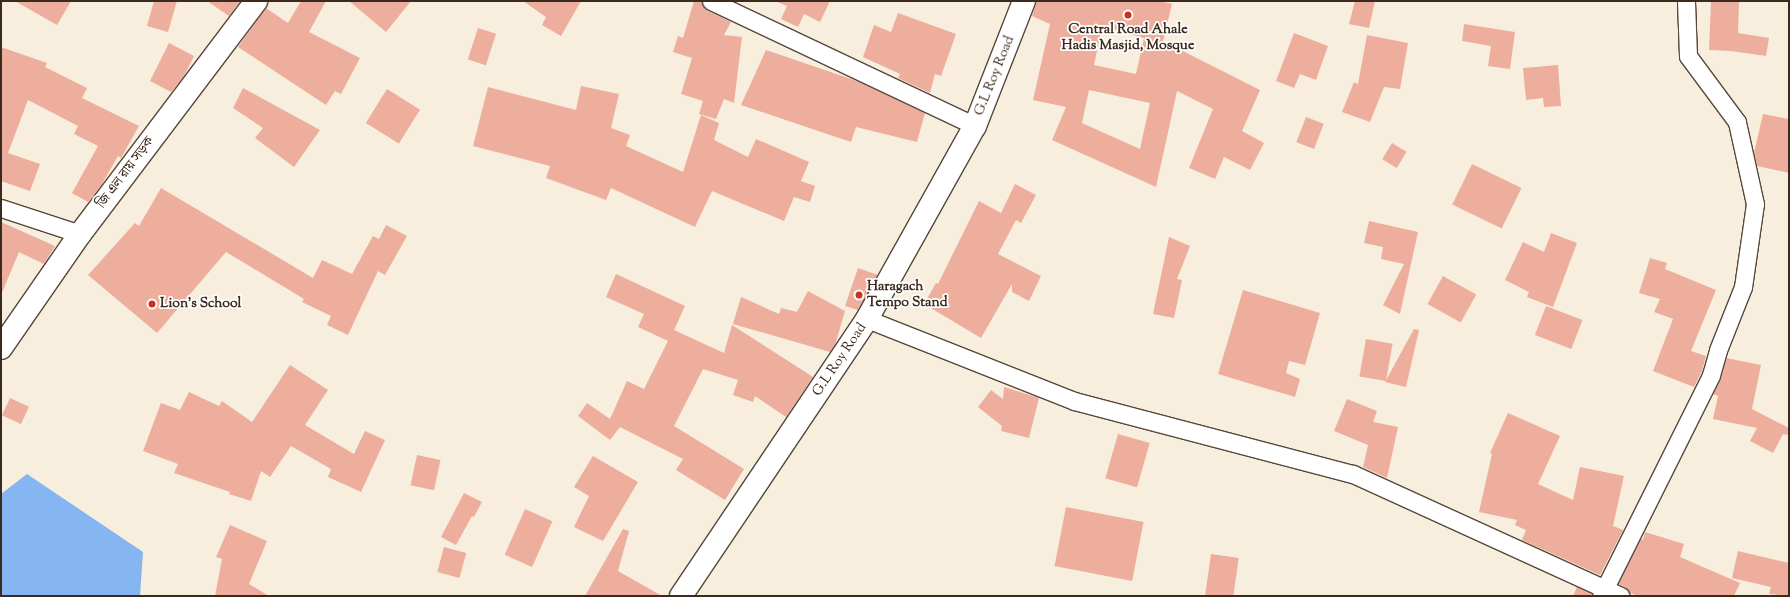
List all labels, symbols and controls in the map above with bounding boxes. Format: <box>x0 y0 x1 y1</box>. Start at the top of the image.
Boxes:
marker: Central Road Ahale Hadis Masjid, Mosque <box>1123 10 1133 20</box>
place label: Central Road Ahale Hadis Masjid, Mosque <box>1062 22 1194 54</box>
street label: G.L Roy Road <box>971 34 1019 118</box>
street label: জি এল রায় সড়ক <box>94 134 158 212</box>
place label: Haragach Tempo Stand <box>867 279 948 312</box>
marker: Haragach Tempo Stand <box>854 290 864 300</box>
place label: Lion's School <box>160 296 241 312</box>
marker: Lion's School <box>147 299 157 309</box>
street label: G.L Roy Road <box>809 320 871 400</box>

